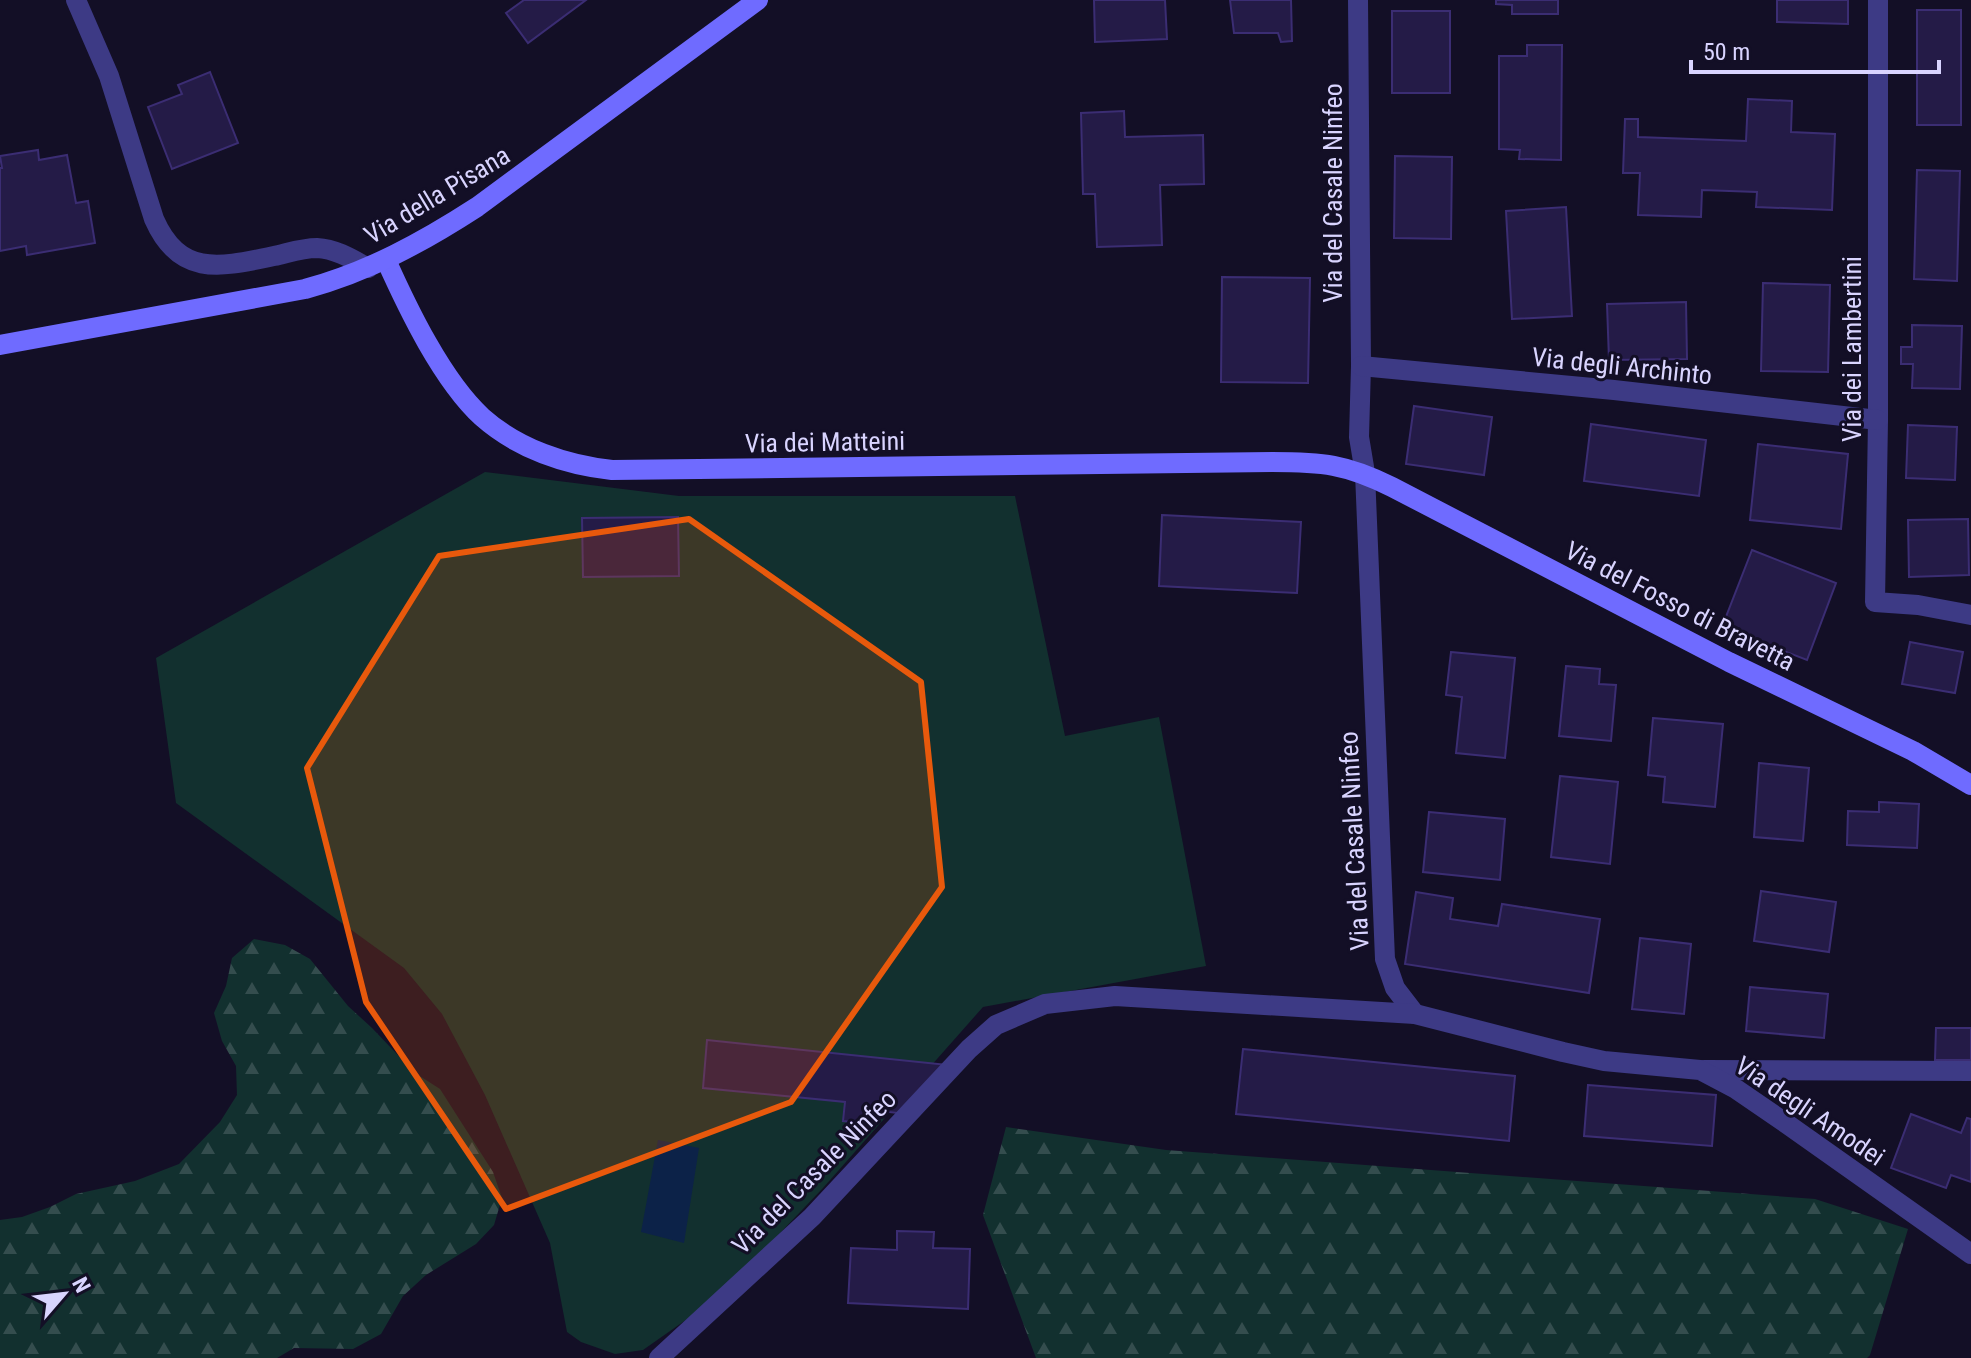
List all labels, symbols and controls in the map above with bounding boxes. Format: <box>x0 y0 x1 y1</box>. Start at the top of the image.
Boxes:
scale bar <box>1691 24 1939 74</box>
text: 50 m <box>1703 38 1750 66</box>
street label: Via del Casale Ninfeo <box>1318 83 1348 303</box>
street label: Via della Pisana <box>359 140 515 250</box>
street label: Via dei Lambertini <box>1837 256 1867 442</box>
street label: Via degli Archinto <box>1530 342 1714 390</box>
street label: Via dei Matteini <box>745 426 905 458</box>
street label: Via del Fosso di Bravetta <box>1560 535 1800 677</box>
street label: Via del Casale Ninfeo <box>1333 731 1375 951</box>
street label: Via degli Amodei <box>1730 1050 1890 1172</box>
street label: Via del Casale Ninfeo <box>726 1084 902 1260</box>
north arrow <box>24 1254 104 1334</box>
text: N <box>67 1273 95 1297</box>

